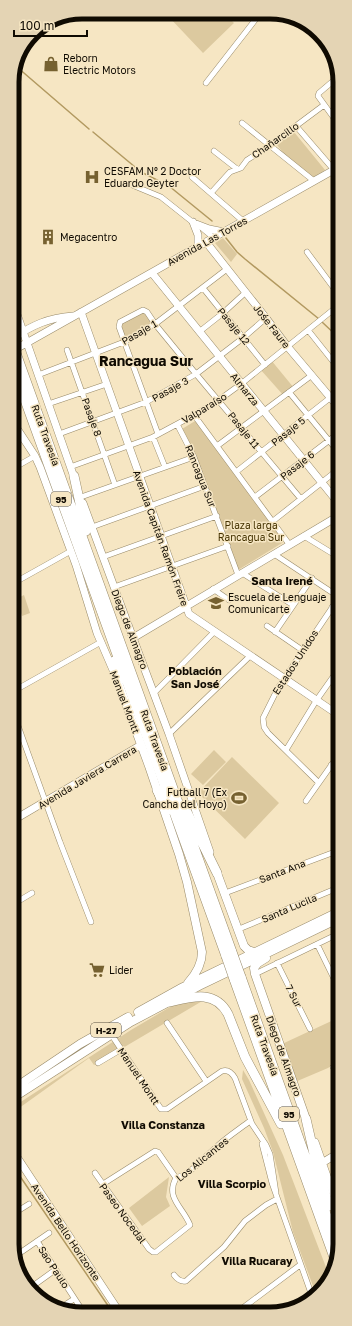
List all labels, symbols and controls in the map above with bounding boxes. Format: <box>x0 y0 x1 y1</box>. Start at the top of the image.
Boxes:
scale bar <box>14 12 87 38</box>
text: 100 m <box>20 18 54 33</box>
place label: Reborn Electric Motors <box>63 52 136 76</box>
shop icon: Reborn Electric Motors <box>42 55 60 73</box>
street label: Chañarcillo <box>249 119 301 161</box>
place label: CESFAM N° 2 Doctor Eduardo Geyter <box>104 165 201 189</box>
hospital icon: CESFAM N° 2 Doctor Eduardo Geyter <box>83 168 101 186</box>
street label: Avenida Las Torres <box>165 214 249 268</box>
building icon: Megacentro <box>39 228 57 246</box>
place label: Megacentro <box>60 231 117 243</box>
street label: Jośe Faure <box>251 302 293 350</box>
street label: Pasaje 12 <box>215 305 253 347</box>
street label: Pasaje 1 <box>119 317 159 347</box>
district label: Rancagua Sur <box>99 352 194 369</box>
street label: Almarza <box>228 370 262 408</box>
street label: Pasaje 3 <box>150 374 190 404</box>
street label: Valparaíso <box>179 390 229 426</box>
street label: Pasaje 8 <box>79 396 105 438</box>
street label: Ruta Travesía <box>29 403 63 467</box>
street label: Pasaje 11 <box>226 409 263 451</box>
street label: Pasaje 5 <box>269 414 308 448</box>
street label: Rancagua Sur <box>183 443 219 509</box>
street label: Pasaje 6 <box>278 448 316 482</box>
street label: Avenida Capitán Ramón Freire <box>131 468 191 608</box>
road number: 95 <box>51 492 71 506</box>
park label: Plaza larga Rancagua Sur <box>218 519 284 543</box>
district label: Santa Irené <box>251 574 313 587</box>
street label: Diego de Almagro <box>109 587 151 671</box>
place label: Escuela de Lenguaje Comunicarte <box>228 591 327 615</box>
school or university icon: Escuela de Lenguaje Comunicarte <box>207 594 225 612</box>
street label: Estados Unidos <box>270 627 320 697</box>
district label: Población San José <box>168 664 222 690</box>
street label: Manuel Montt <box>107 669 143 735</box>
street label: Ruta Travesía <box>138 708 172 772</box>
street label: Avenida Javiera Carrera <box>36 743 138 811</box>
place label: Futball 7 (Ex Cancha del Hoyo) <box>142 786 227 810</box>
sports icon: Futball 7 (Ex Cancha del Hoyo) <box>230 789 248 807</box>
street label: Santa Ana <box>257 857 307 885</box>
street label: Santa Lucila <box>260 891 318 925</box>
supermarket icon: Lider <box>88 961 106 979</box>
place label: Lider <box>109 964 133 976</box>
street label: 7 Sur <box>283 983 305 1010</box>
street label: Ruta Travesía <box>248 1013 282 1077</box>
street label: Diego de Almagro <box>264 1014 304 1098</box>
road number: H-27 <box>91 1023 121 1037</box>
street label: Manuel Montt <box>115 1045 163 1107</box>
road number: 95 <box>279 1107 299 1121</box>
district label: Villa Constanza <box>121 1118 205 1131</box>
street label: Los Alicantes <box>173 1134 231 1184</box>
district label: Villa Scorpio <box>198 1177 267 1190</box>
street label: Avenida Bello Horizonte <box>29 1181 103 1283</box>
street label: Paseo Nocedal <box>97 1181 149 1245</box>
street label: Sao Paulo <box>36 1244 72 1290</box>
district label: Villa Rucaray <box>222 1254 293 1267</box>

